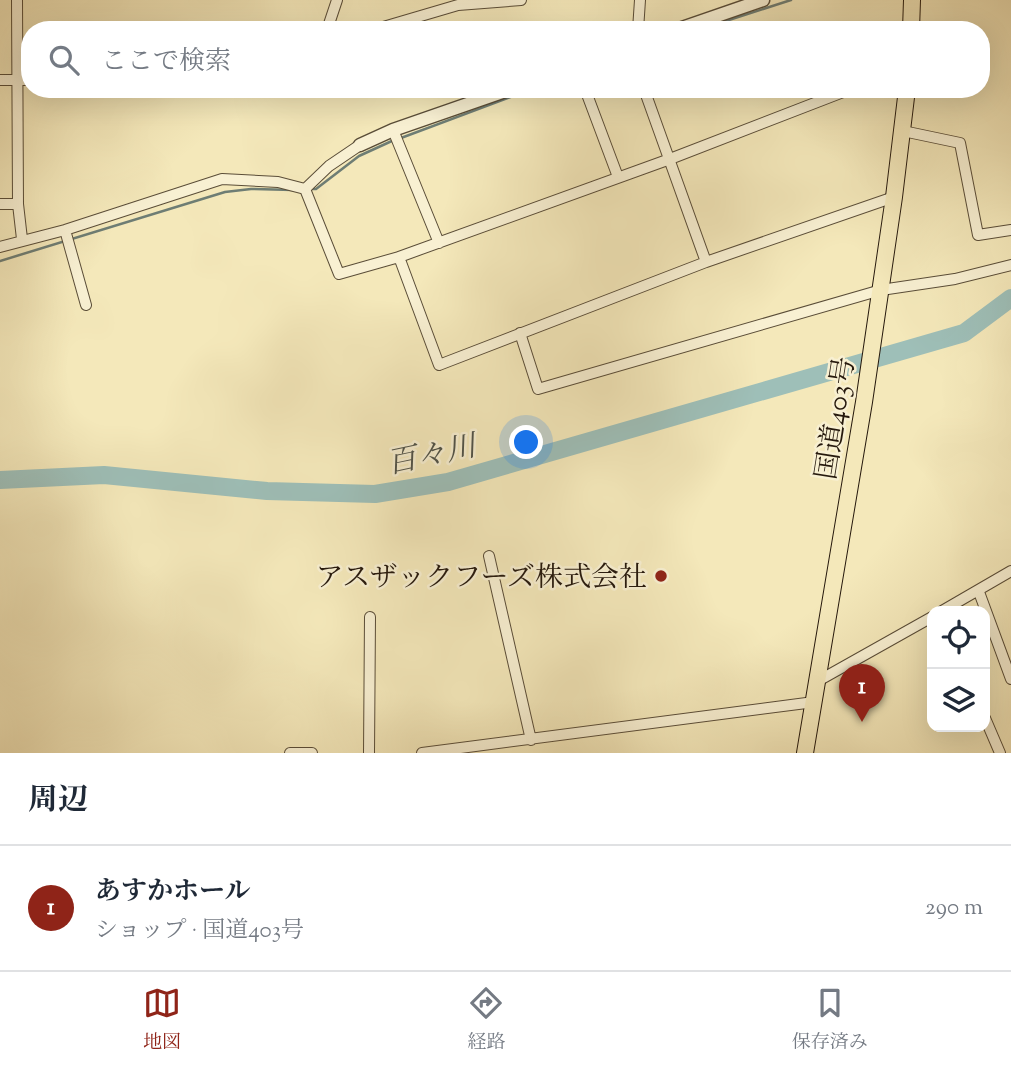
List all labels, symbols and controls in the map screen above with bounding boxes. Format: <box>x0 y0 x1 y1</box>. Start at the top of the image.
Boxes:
search box <box>21 21 990 98</box>
icon: search <box>45 41 83 79</box>
text: ここで検索 <box>101 44 231 81</box>
street label: 国道403号 <box>808 354 866 483</box>
water label: 百々川 <box>383 425 483 487</box>
your location <box>509 425 543 459</box>
place label: アスザックフーズ株式会社 <box>315 559 647 599</box>
marker: アスザックフーズ株式会社 <box>653 568 669 584</box>
map controls <box>927 606 990 732</box>
button: locate <box>927 606 990 669</box>
pin: 1 <box>839 664 885 722</box>
button: layers <box>927 669 990 732</box>
text: 周辺 <box>28 780 88 823</box>
text: あすかホール <box>95 874 250 911</box>
text: 1 <box>47 892 55 925</box>
text: 290 m <box>925 892 983 925</box>
text: ショップ · 国道403号 <box>95 915 304 948</box>
tab: 地図 <box>143 984 181 1057</box>
tab: 経路 <box>467 984 506 1057</box>
tab: 保存済み <box>792 984 868 1057</box>

